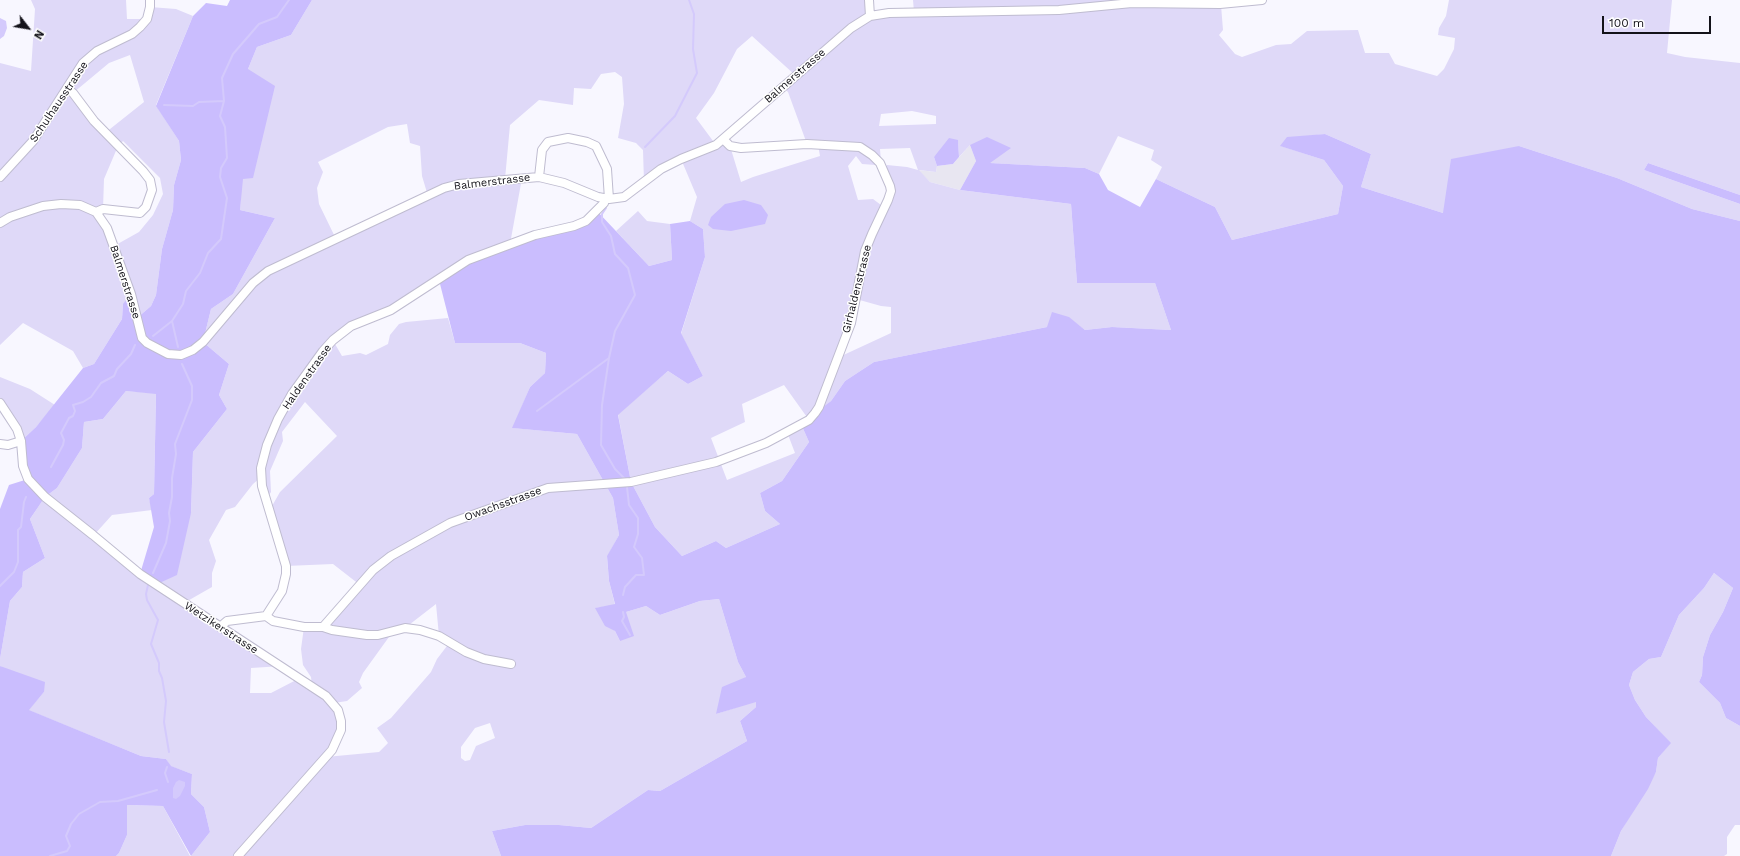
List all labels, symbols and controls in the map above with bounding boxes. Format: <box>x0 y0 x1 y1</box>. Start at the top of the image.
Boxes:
north arrow <box>8 8 48 48</box>
scale bar <box>1604 8 1713 34</box>
text: 100 m <box>1609 16 1644 30</box>
text: N <box>31 28 46 41</box>
street label: Balmerstrasse <box>762 46 828 106</box>
street label: Schulhausstrasse <box>27 59 91 145</box>
street label: Balmerstrasse <box>453 171 531 193</box>
street label: Balmerstrasse <box>107 243 143 321</box>
street label: Girhaldenstrasse <box>840 243 874 335</box>
street label: Haldenstrasse <box>280 342 334 412</box>
street label: Owachsstrasse <box>463 484 543 524</box>
street label: Wetzikerstrasse <box>182 599 260 657</box>

